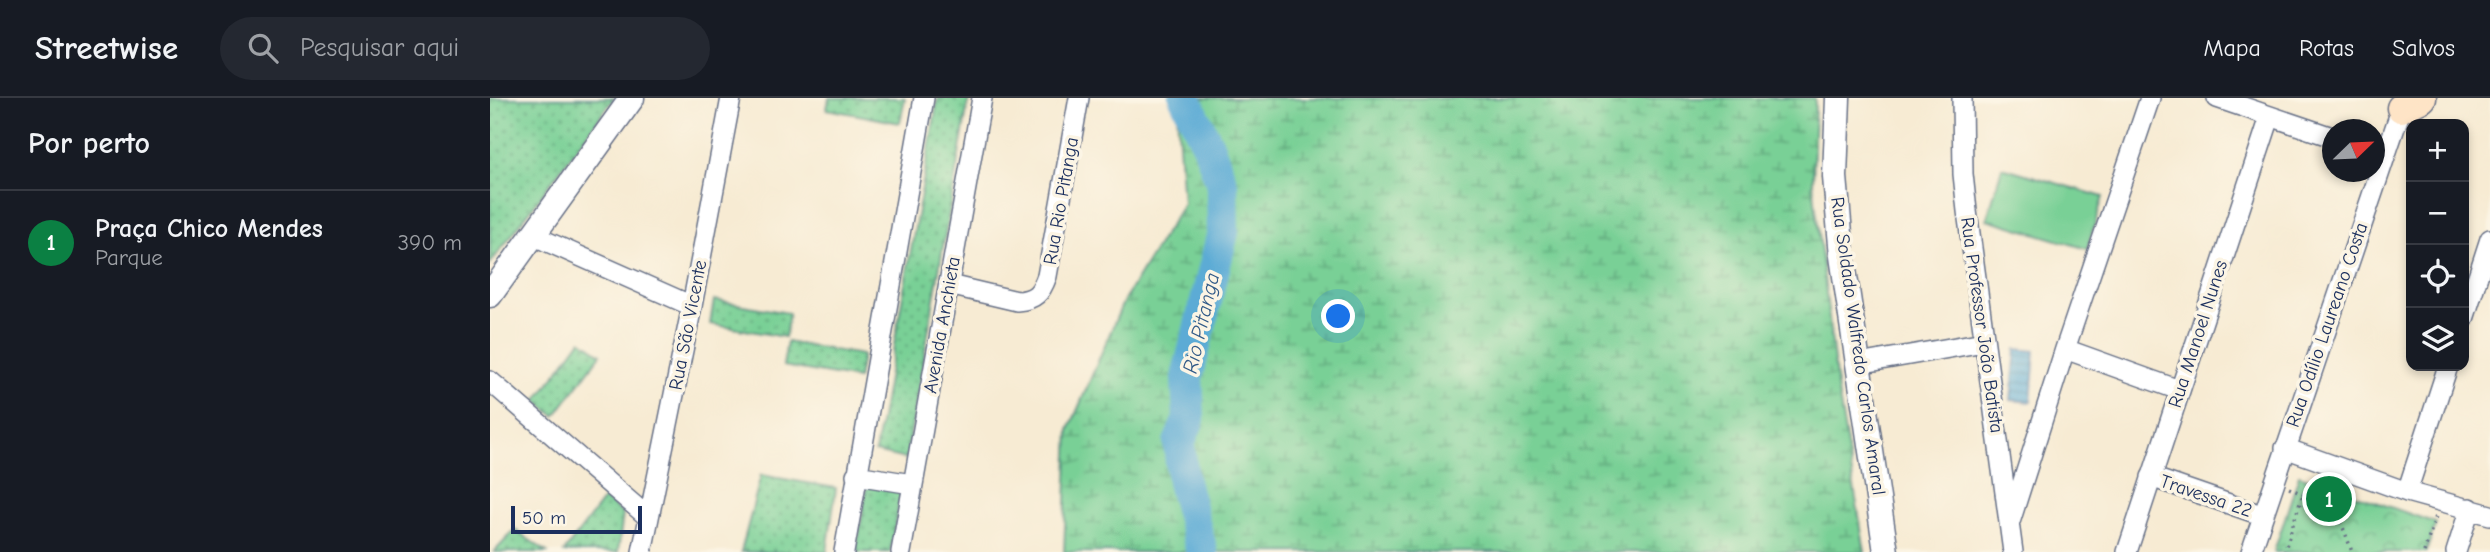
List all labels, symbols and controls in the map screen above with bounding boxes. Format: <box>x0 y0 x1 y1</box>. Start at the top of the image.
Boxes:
search box <box>220 17 710 80</box>
text: Streetwise <box>35 29 178 67</box>
icon: search <box>244 29 282 67</box>
text: Pesquisar aqui <box>300 33 459 63</box>
text: Mapa <box>2203 34 2261 62</box>
text: Rotas <box>2299 34 2354 62</box>
text: Salvos <box>2392 34 2455 62</box>
north arrow <box>2322 119 2385 182</box>
map controls <box>2406 119 2469 371</box>
button: + <box>2406 119 2469 182</box>
text: Por perto <box>28 126 150 161</box>
street label: Rua Rio Pitanga <box>1039 135 1083 267</box>
button: − <box>2406 182 2469 245</box>
street label: Rua Soldado Walfredo Carlos Amaral <box>1826 195 1890 497</box>
text: Praça Chico Mendes <box>95 214 323 244</box>
street label: Rua Professor João Batista <box>1956 216 2008 434</box>
street label: Rua Odílio Laureano Costa <box>2282 220 2372 430</box>
text: 1 <box>46 229 56 256</box>
text: 390 m <box>397 229 462 256</box>
text: Parque <box>95 244 163 271</box>
button: locate <box>2406 245 2469 308</box>
street label: Avenida Anchieta <box>919 255 965 395</box>
street label: Rua Manoel Nunes <box>2164 257 2232 410</box>
street label: Rua São Vicente <box>665 258 711 392</box>
water label: Rio Pitanga <box>1178 270 1224 376</box>
your location <box>1321 299 1355 333</box>
button: layers <box>2406 308 2469 371</box>
street label: Travessa 22 <box>2157 470 2255 522</box>
pin: 1 <box>2306 473 2352 525</box>
scale bar <box>511 503 642 535</box>
text: 50 m <box>522 507 566 529</box>

